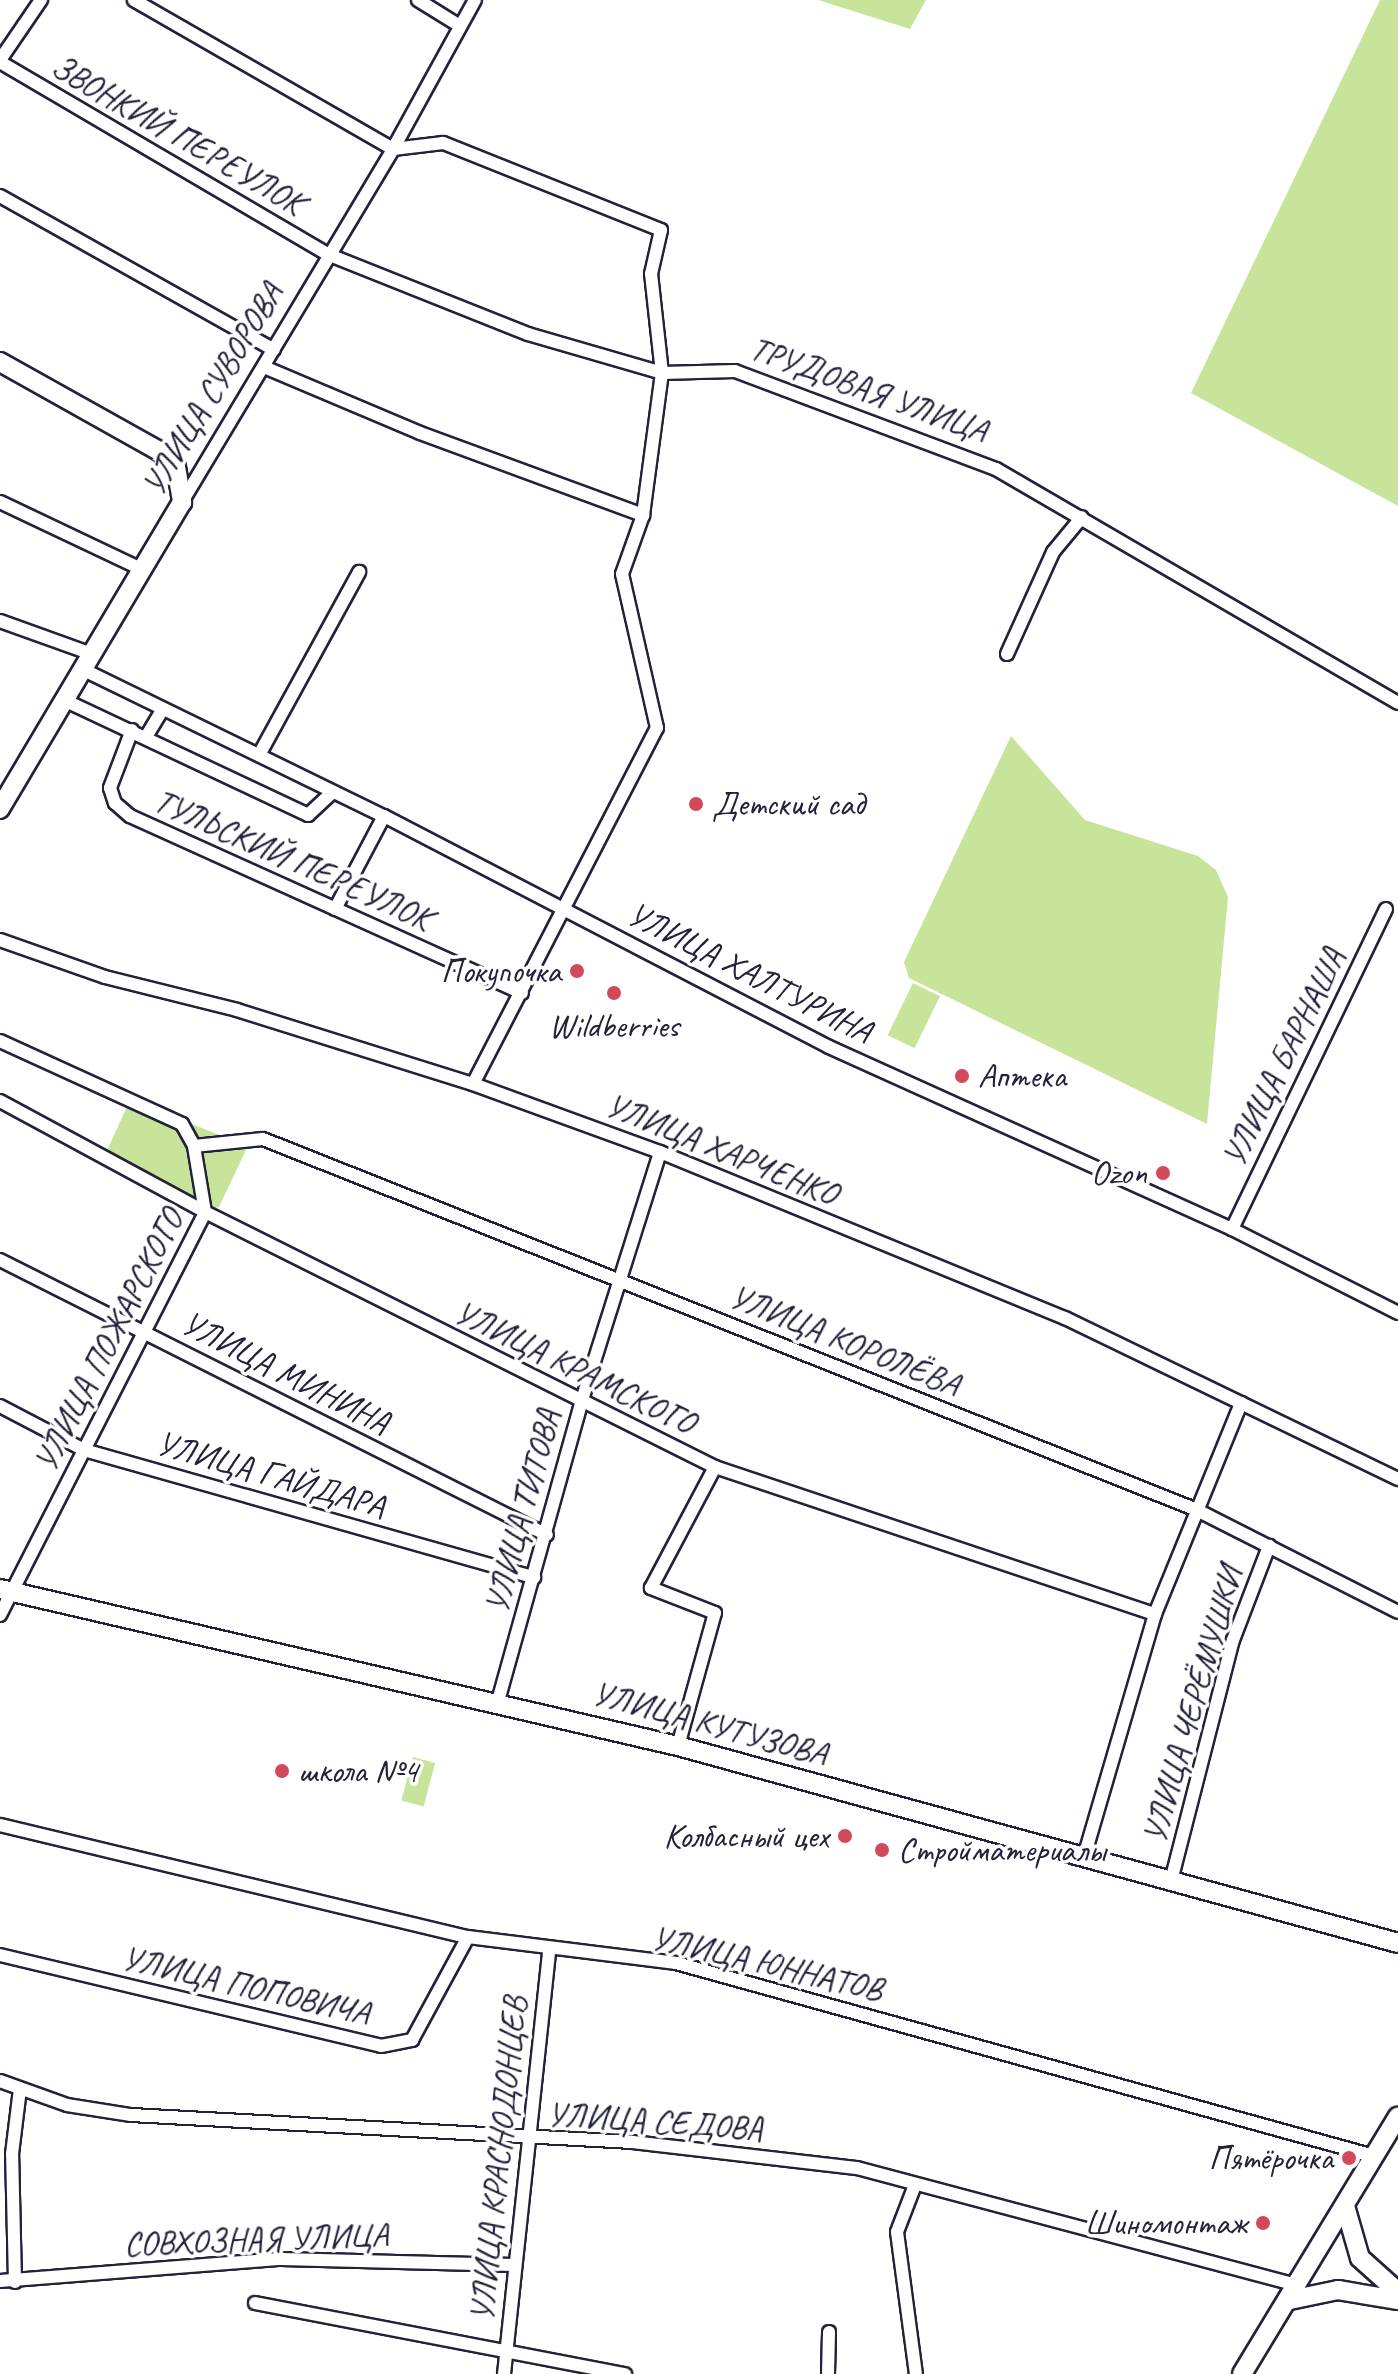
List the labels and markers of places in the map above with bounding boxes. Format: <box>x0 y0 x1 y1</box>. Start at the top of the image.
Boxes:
place label: Детский сад <box>712 784 865 824</box>
marker: Детский сад <box>687 795 705 813</box>
place label: Покупочка <box>441 951 561 991</box>
marker: Покупочка <box>568 962 586 980</box>
marker: Wildberries <box>605 984 623 1002</box>
place label: Wildberries <box>549 1006 679 1046</box>
place label: Аптека <box>978 1056 1066 1096</box>
marker: Аптека <box>953 1067 971 1085</box>
place label: Ozon <box>1091 1153 1147 1193</box>
marker: Ozon <box>1154 1164 1172 1182</box>
place label: школа №4 <box>298 1751 418 1791</box>
marker: школа №4 <box>273 1762 291 1780</box>
place label: Колбасный цех <box>664 1816 829 1856</box>
marker: Колбасный цех <box>836 1827 854 1845</box>
place label: Стройматериалы <box>898 1830 1106 1870</box>
marker: Стройматериалы <box>873 1841 891 1859</box>
place label: Пятёрочка <box>1208 2138 1333 2178</box>
marker: Пятёрочка <box>1340 2149 1358 2167</box>
place label: Шиномонтаж <box>1085 2203 1247 2243</box>
marker: Шиномонтаж <box>1254 2214 1272 2232</box>

